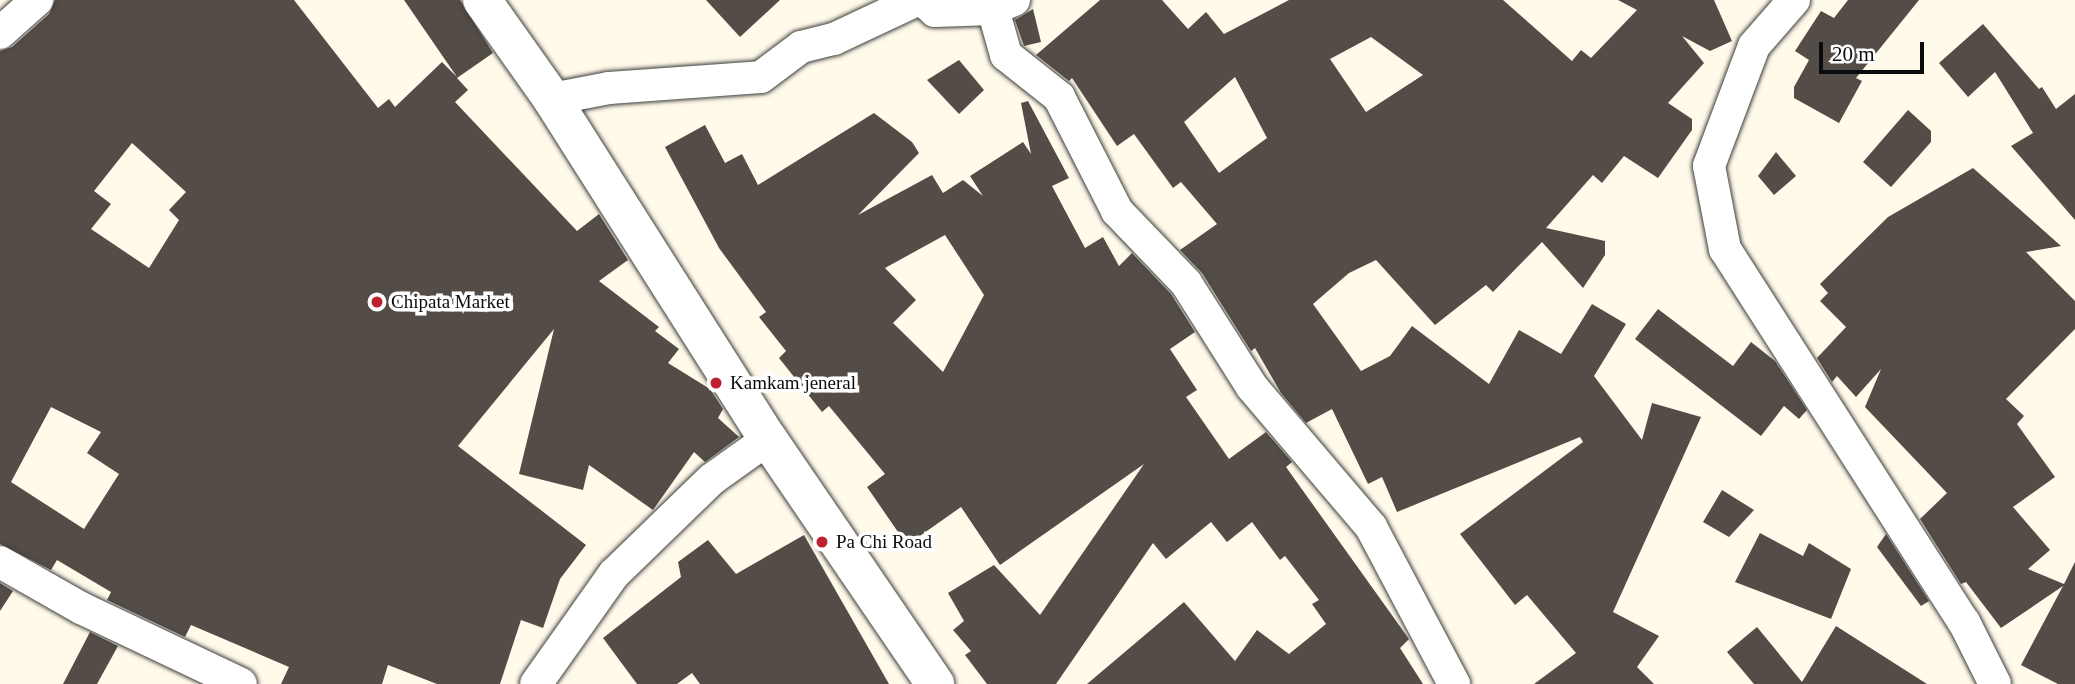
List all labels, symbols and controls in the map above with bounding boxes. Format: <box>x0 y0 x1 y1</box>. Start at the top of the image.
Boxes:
scale bar <box>1823 28 1928 72</box>
text: 20 m <box>1832 42 1875 66</box>
place label: Chipata Market <box>391 291 510 313</box>
marker: Chipata Market <box>369 294 385 310</box>
place label: Kamkam jeneral <box>730 372 856 394</box>
marker: Kamkam jeneral <box>708 375 724 391</box>
place label: Pa Chi Road <box>836 531 932 553</box>
marker: Pa Chi Road <box>814 534 830 550</box>

